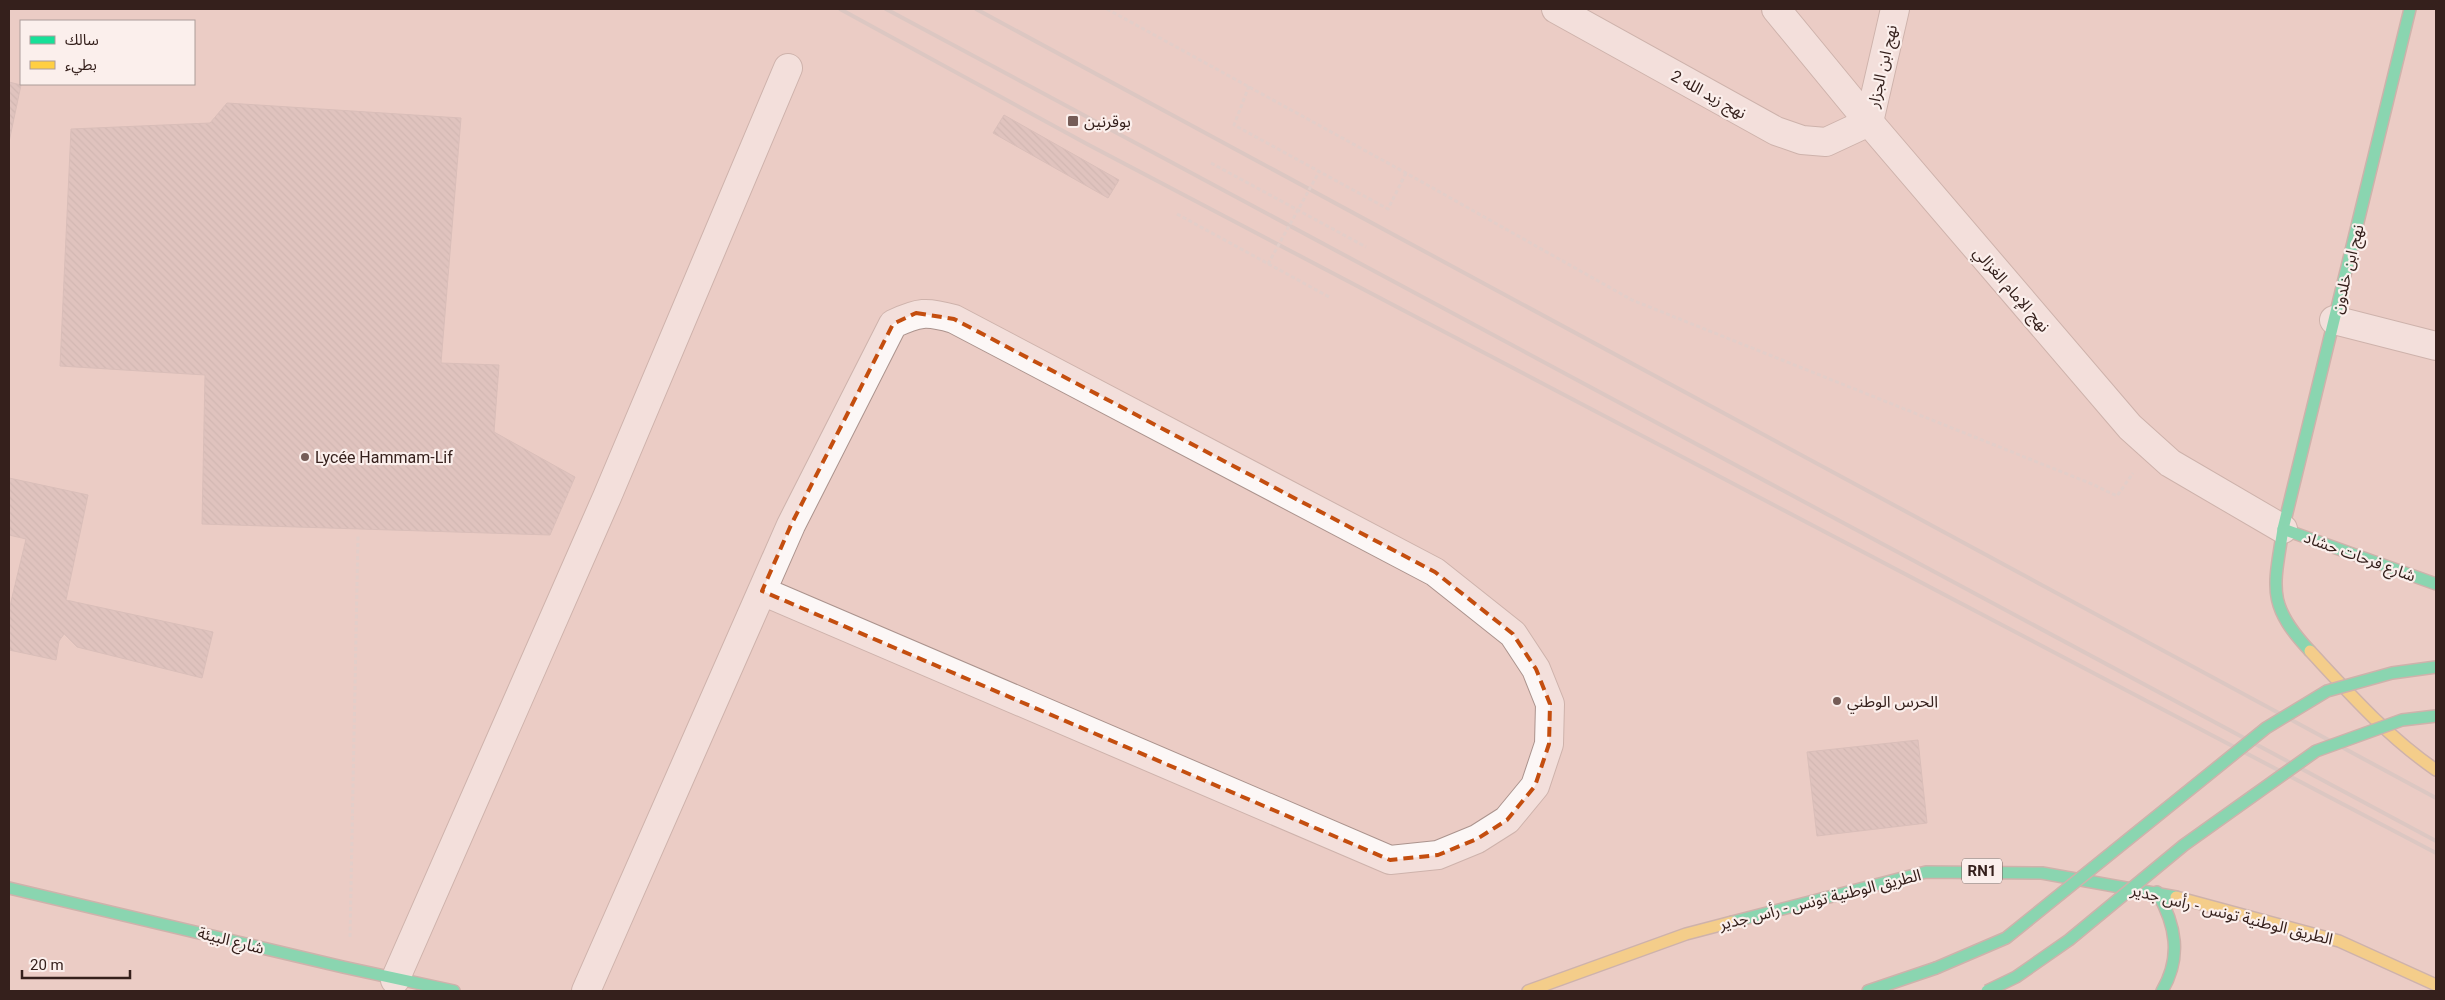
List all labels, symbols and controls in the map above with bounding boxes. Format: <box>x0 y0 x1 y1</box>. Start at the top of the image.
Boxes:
legend <box>20 20 195 85</box>
street label: نهج ابن الجزار <box>1864 23 1904 111</box>
text: سالك <box>65 31 99 49</box>
text: بطيء <box>65 56 97 76</box>
street label: نهج زيد الله 2 <box>1666 66 1750 125</box>
place label: بوقرنين <box>1084 112 1131 131</box>
marker: بوقرنين <box>1066 114 1080 128</box>
street label: نهج ابن خلدون <box>2327 222 2371 316</box>
street label: نهج الإمام الغزالي <box>1967 243 2054 338</box>
place label: Lycée Hammam-Lif <box>315 448 453 467</box>
marker: Lycée Hammam-Lif <box>299 451 311 463</box>
street label: شارع فرحات حشاد <box>2300 527 2418 588</box>
place label: الحرس الوطني <box>1847 692 1938 714</box>
marker: الحرس الوطني <box>1831 695 1843 707</box>
road number: RN1 <box>1962 858 2002 884</box>
street label: الطريق الوطنية تونس - رأس جدير <box>1716 865 1923 935</box>
street label: الطريق الوطنية تونس - رأس جدير <box>2128 880 2335 950</box>
street label: شارع البيئة <box>195 923 266 961</box>
scale bar <box>22 948 130 980</box>
text: 20 m <box>30 956 64 974</box>

